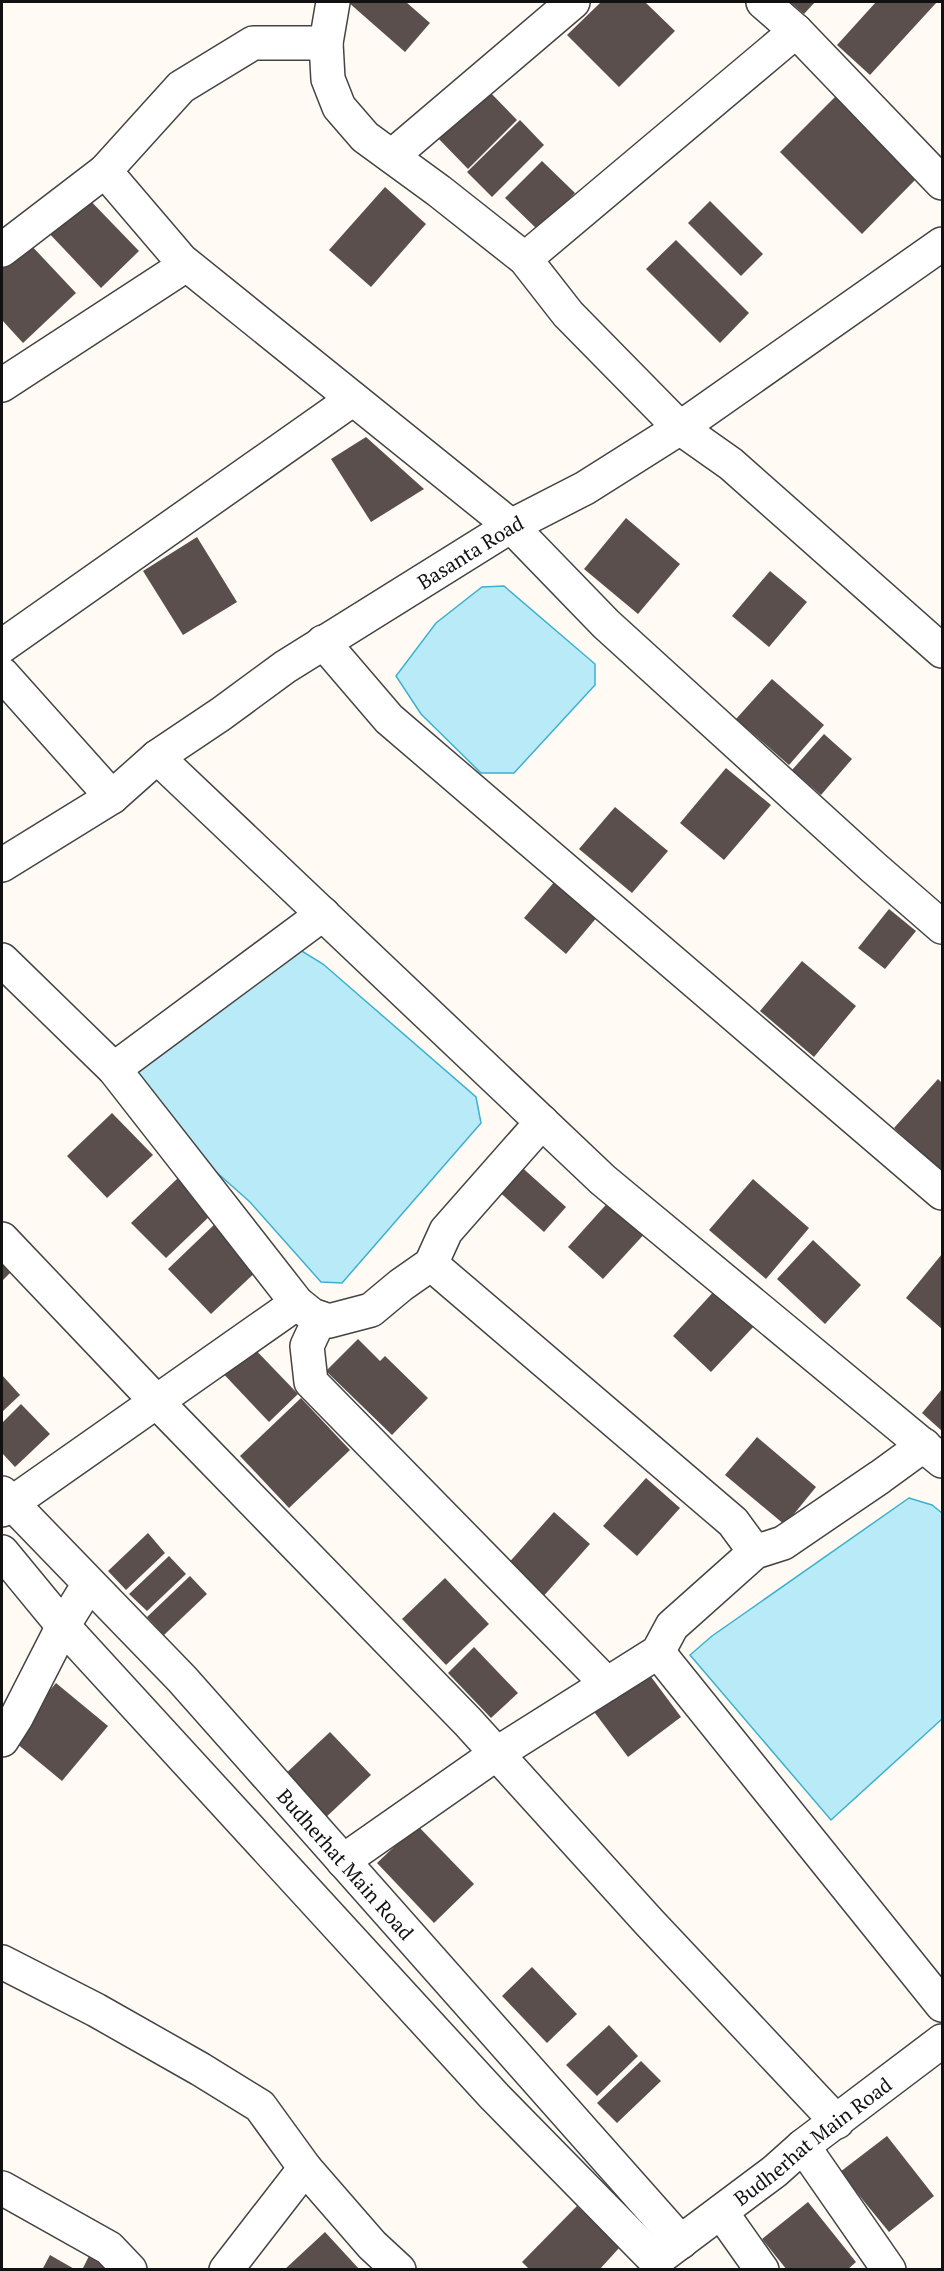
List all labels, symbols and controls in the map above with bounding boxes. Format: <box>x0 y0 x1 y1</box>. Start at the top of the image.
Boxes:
street label: Basanta Road <box>412 509 528 595</box>
street label: Budherhat Main Road <box>272 1783 420 1945</box>
street label: Budherhat Main Road <box>728 2071 897 2211</box>

